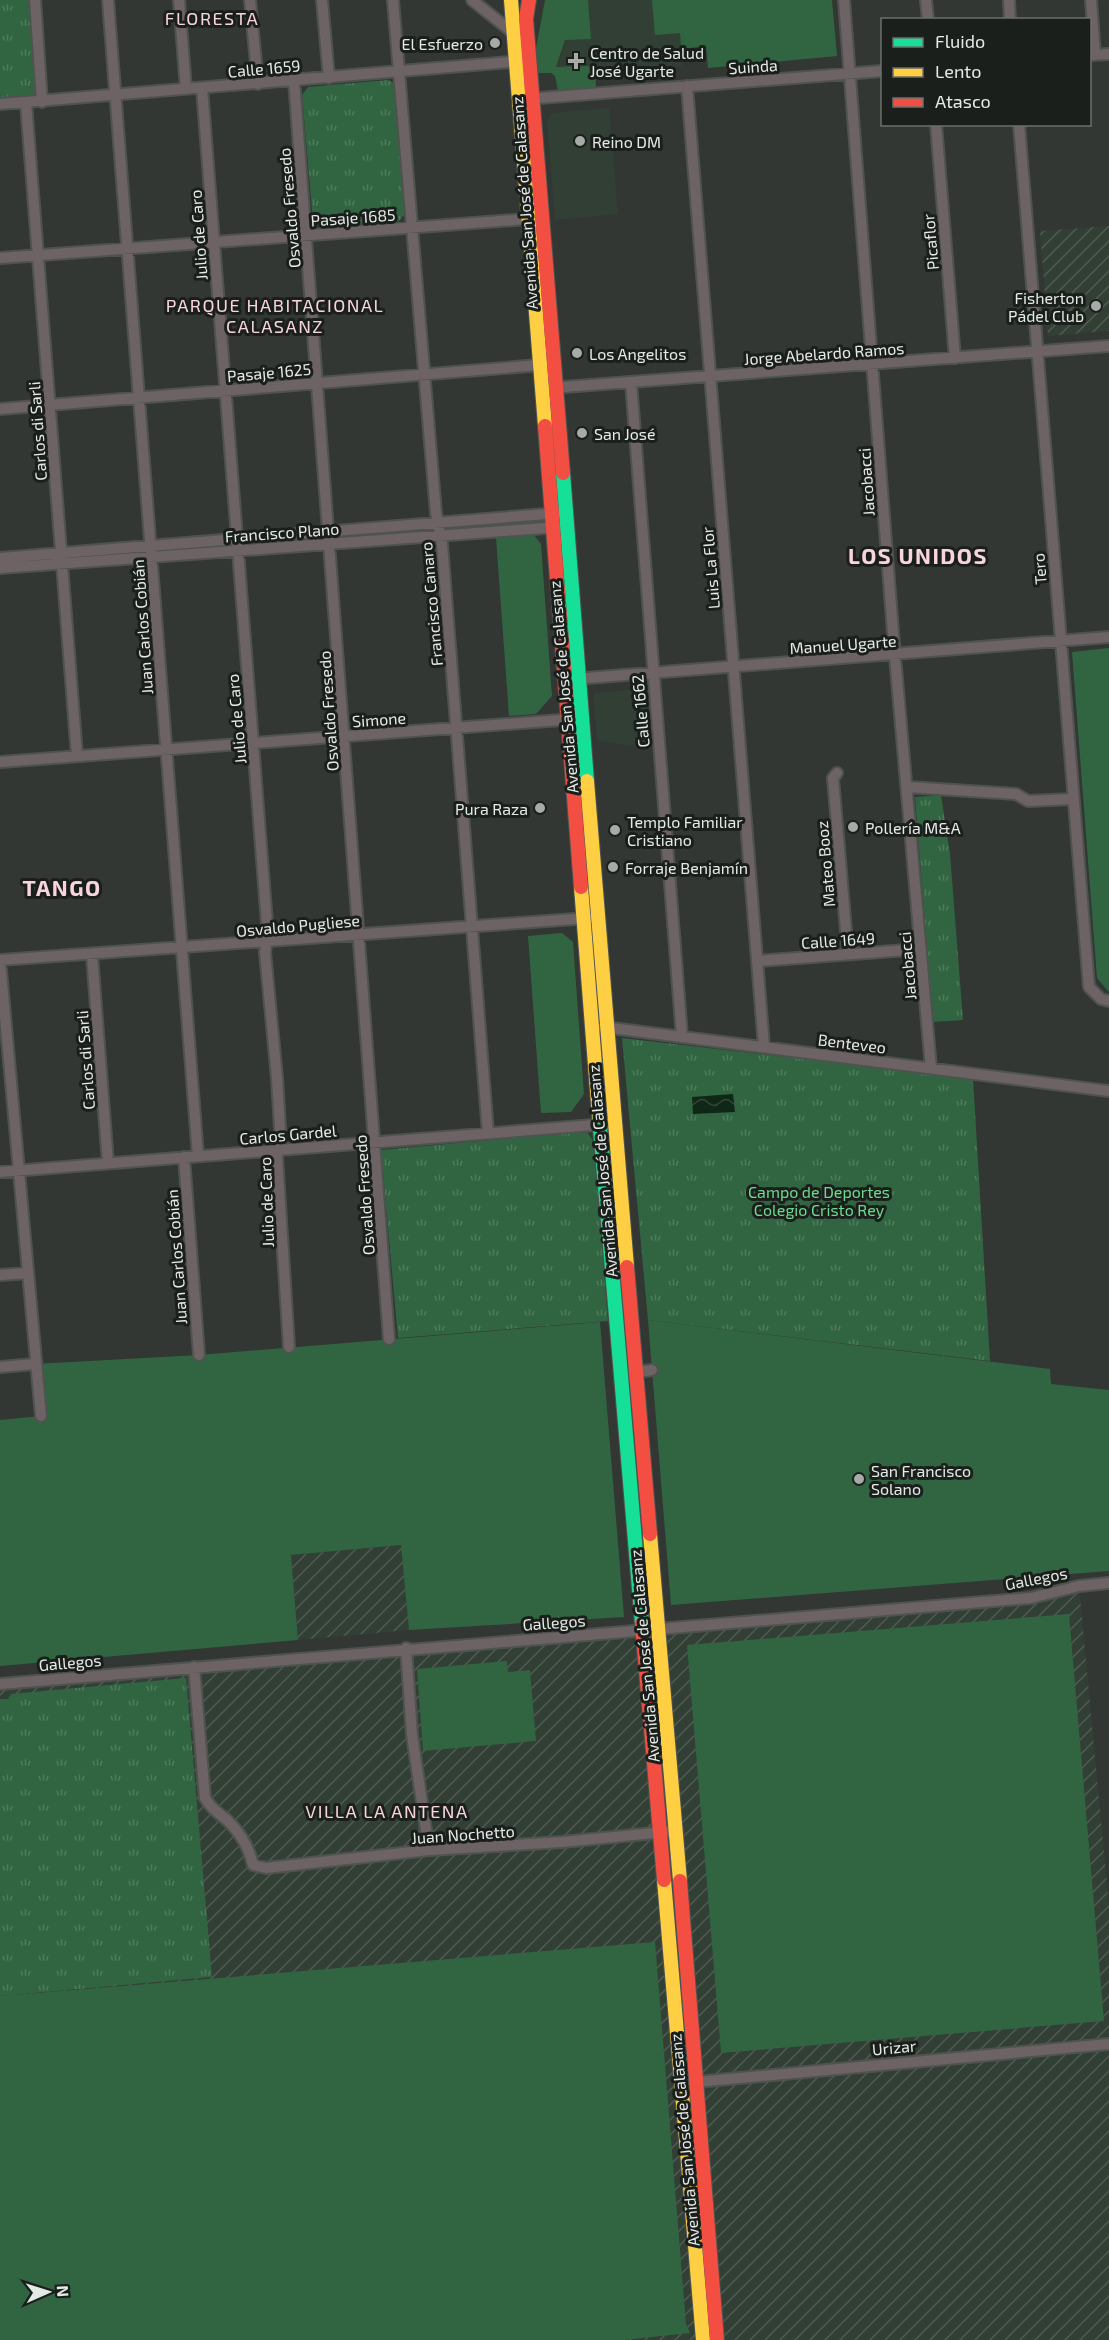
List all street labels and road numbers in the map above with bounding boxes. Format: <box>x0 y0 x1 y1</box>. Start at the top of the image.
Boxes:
street label: Calle 1659 <box>227 55 301 81</box>
street label: Suinda <box>728 55 778 77</box>
street label: Avenida San José de Calasanz <box>507 96 541 310</box>
street label: Osvaldo Fresedo <box>274 147 304 269</box>
street label: Julio de Caro <box>185 189 211 281</box>
street label: Pasaje 1685 <box>310 205 396 230</box>
street label: Picaflor <box>918 213 942 271</box>
street label: Jorge Abelardo Ramos <box>743 338 905 368</box>
street label: Pasaje 1625 <box>226 359 312 386</box>
street label: Carlos di Sarli <box>24 381 50 481</box>
street label: Jacobacci <box>854 447 878 517</box>
street label: Francisco Plano <box>224 519 340 545</box>
street label: Luis La Flor <box>697 526 723 610</box>
street label: Francisco Canaro <box>416 541 446 667</box>
street label: Tero <box>1028 553 1050 585</box>
street label: Juan Carlos Cobián <box>128 559 156 695</box>
street label: Avenida San José de Calasanz <box>544 580 582 794</box>
street label: Manuel Ugarte <box>789 631 897 657</box>
street label: Osvaldo Fresedo <box>314 650 342 772</box>
street label: Julio de Caro <box>223 673 249 765</box>
street label: Calle 1662 <box>627 674 653 748</box>
street label: Simone <box>351 708 407 730</box>
street label: Mateo Booz <box>812 820 838 908</box>
street label: Osvaldo Pugliese <box>235 910 361 940</box>
street label: Calle 1649 <box>800 928 876 952</box>
street label: Jacobacci <box>895 931 919 1001</box>
street label: Carlos di Sarli <box>72 1010 98 1110</box>
street label: Benteveo <box>817 1029 887 1057</box>
street label: Avenida San José de Calasanz <box>583 1064 621 1278</box>
street label: Carlos Gardel <box>239 1120 338 1148</box>
street label: Osvaldo Fresedo <box>350 1134 378 1256</box>
street label: Julio de Caro <box>255 1156 277 1248</box>
street label: Juan Carlos Cobián <box>162 1189 190 1325</box>
street label: Avenida San José de Calasanz <box>625 1549 663 1763</box>
street label: Gallegos <box>1003 1563 1069 1593</box>
street label: Gallegos <box>522 1610 586 1634</box>
street label: Gallegos <box>38 1650 102 1674</box>
street label: Juan Nochetto <box>411 1821 515 1847</box>
street label: Avenida San José de Calasanz <box>665 2033 703 2247</box>
street label: Urizar <box>871 2036 918 2058</box>

